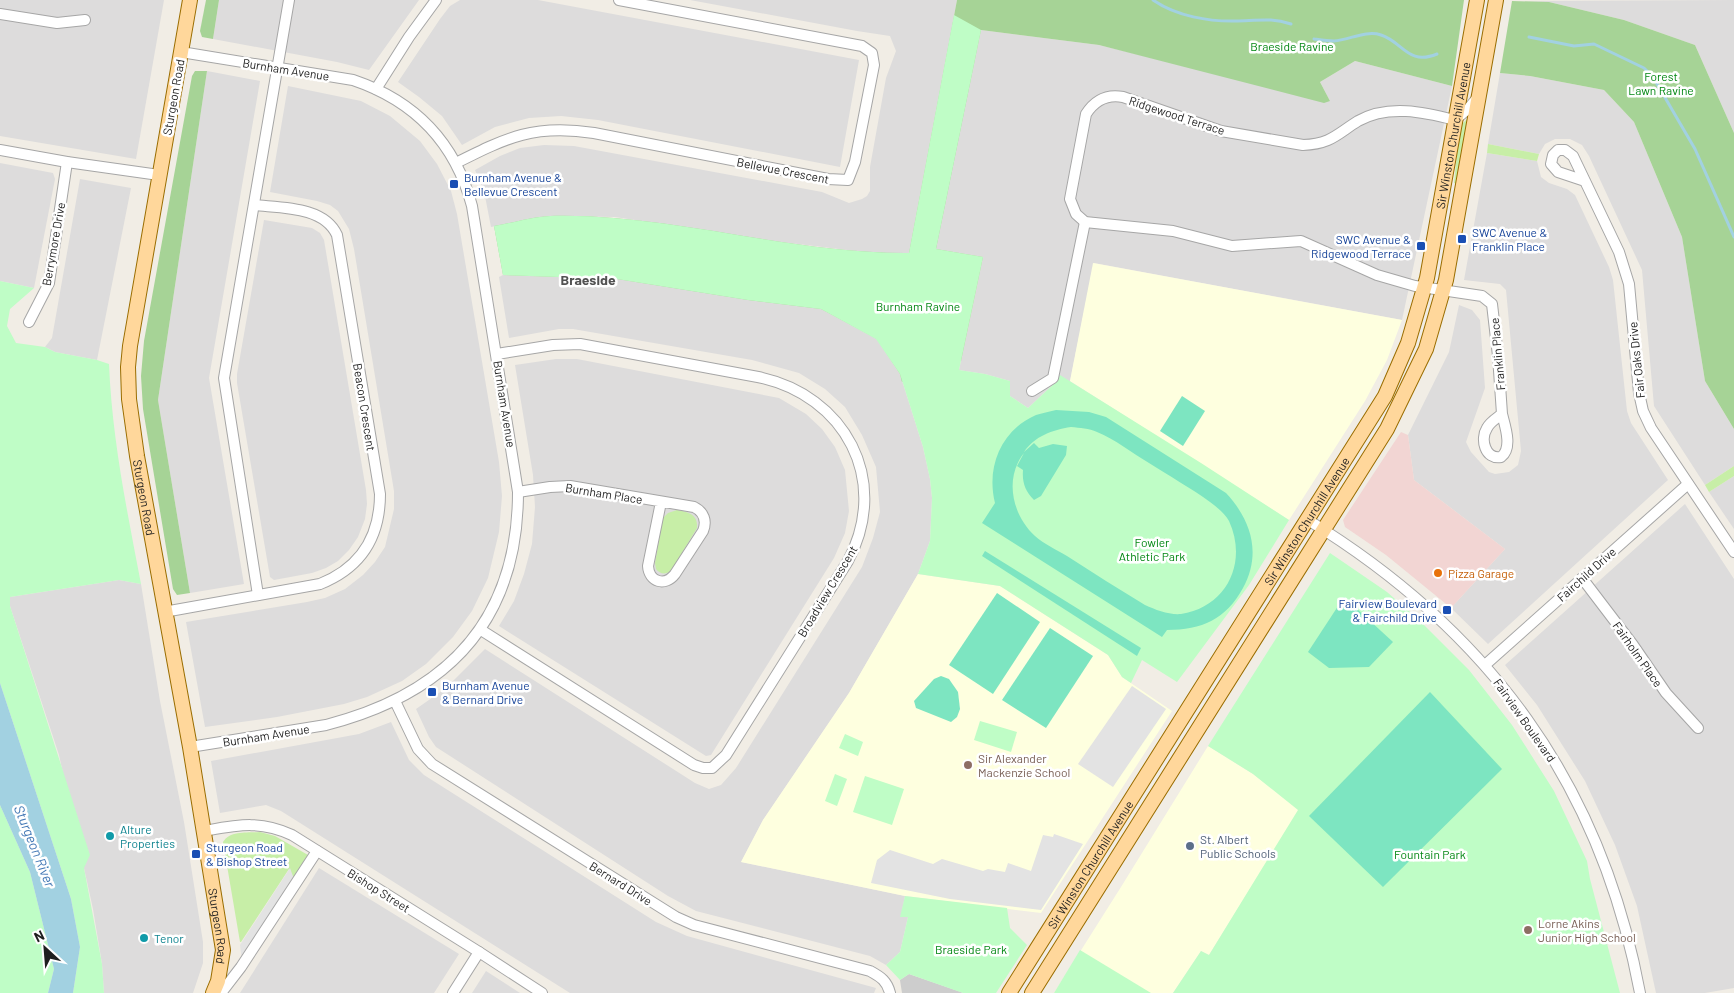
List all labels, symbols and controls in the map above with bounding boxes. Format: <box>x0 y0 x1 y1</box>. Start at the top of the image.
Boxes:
park label: Braeside Ravine <box>1250 39 1334 53</box>
street label: Burnham Avenue <box>242 55 330 83</box>
street label: Sturgeon Road <box>159 58 187 136</box>
street label: Sir Winston Churchill Avenue <box>1433 61 1473 210</box>
park label: Forest Lawn Ravine <box>1628 69 1694 97</box>
street label: Ridgewood Terrace <box>1127 93 1227 137</box>
street label: Bellevue Crescent <box>736 154 830 186</box>
place label: Burnham Avenue & Bellevue Crescent <box>464 170 562 198</box>
marker: Burnham Avenue & Bellevue Crescent <box>448 178 460 190</box>
street label: Berrymore Drive <box>39 201 67 287</box>
place label: SWC Avenue & Franklin Place <box>1472 225 1547 253</box>
place label: SWC Avenue & Ridgewood Terrace <box>1311 232 1411 260</box>
marker: SWC Avenue & Franklin Place <box>1456 233 1468 245</box>
marker: SWC Avenue & Ridgewood Terrace <box>1415 240 1427 252</box>
district label: Braeside <box>560 271 616 288</box>
park label: Burnham Ravine <box>876 299 960 313</box>
street label: Franklin Place <box>1487 317 1507 391</box>
street label: Fair Oaks Drive <box>1625 321 1647 399</box>
street label: Burnham Avenue <box>491 360 519 448</box>
street label: Beacon Crescent <box>351 362 379 452</box>
street label: Sir Winston Churchill Avenue <box>1261 454 1352 587</box>
street label: Sturgeon Road <box>131 458 158 537</box>
street label: Burnham Place <box>564 480 644 506</box>
park label: Fowler Athletic Park <box>1119 535 1185 563</box>
street label: Broadview Crescent <box>794 543 860 639</box>
street label: Fairchild Drive <box>1554 544 1618 604</box>
place label: Pizza Garage <box>1448 566 1514 580</box>
marker: Pizza Garage <box>1432 567 1444 579</box>
place label: Fairview Boulevard & Fairchild Drive <box>1339 596 1437 624</box>
marker: Fairview Boulevard & Fairchild Drive <box>1441 604 1453 616</box>
street label: Fairholm Place <box>1610 619 1666 689</box>
street label: Fairview Boulevard <box>1491 676 1559 764</box>
place label: Burnham Avenue & Bernard Drive <box>442 678 530 706</box>
marker: Burnham Avenue & Bernard Drive <box>426 686 438 698</box>
street label: Burnham Avenue <box>222 721 310 749</box>
place label: Sir Alexander Mackenzie School <box>978 751 1070 779</box>
marker: Sir Alexander Mackenzie School <box>962 759 974 771</box>
street label: Sir Winston Churchill Avenue <box>1044 798 1136 931</box>
water label: Sturgeon River <box>11 802 60 891</box>
place label: Alture Properties <box>120 822 175 850</box>
marker: Alture Properties <box>104 830 116 842</box>
place label: St. Albert Public Schools <box>1200 832 1276 860</box>
place label: Sturgeon Road & Bishop Street <box>206 840 287 868</box>
marker: St. Albert Public Schools <box>1184 840 1196 852</box>
park label: Fountain Park <box>1394 847 1466 861</box>
marker: Sturgeon Road & Bishop Street <box>190 848 202 860</box>
street label: Bernard Drive <box>587 858 655 908</box>
street label: Bishop Street <box>345 865 413 915</box>
street label: Sturgeon Road <box>206 887 230 965</box>
place label: Lorne Akins Junior High School <box>1538 916 1636 944</box>
north arrow <box>20 923 70 973</box>
marker: Lorne Akins Junior High School <box>1522 924 1534 936</box>
text: N <box>31 926 47 946</box>
place label: Tenor <box>154 931 184 945</box>
marker: Tenor <box>138 932 150 944</box>
park label: Braeside Park <box>935 942 1007 956</box>

